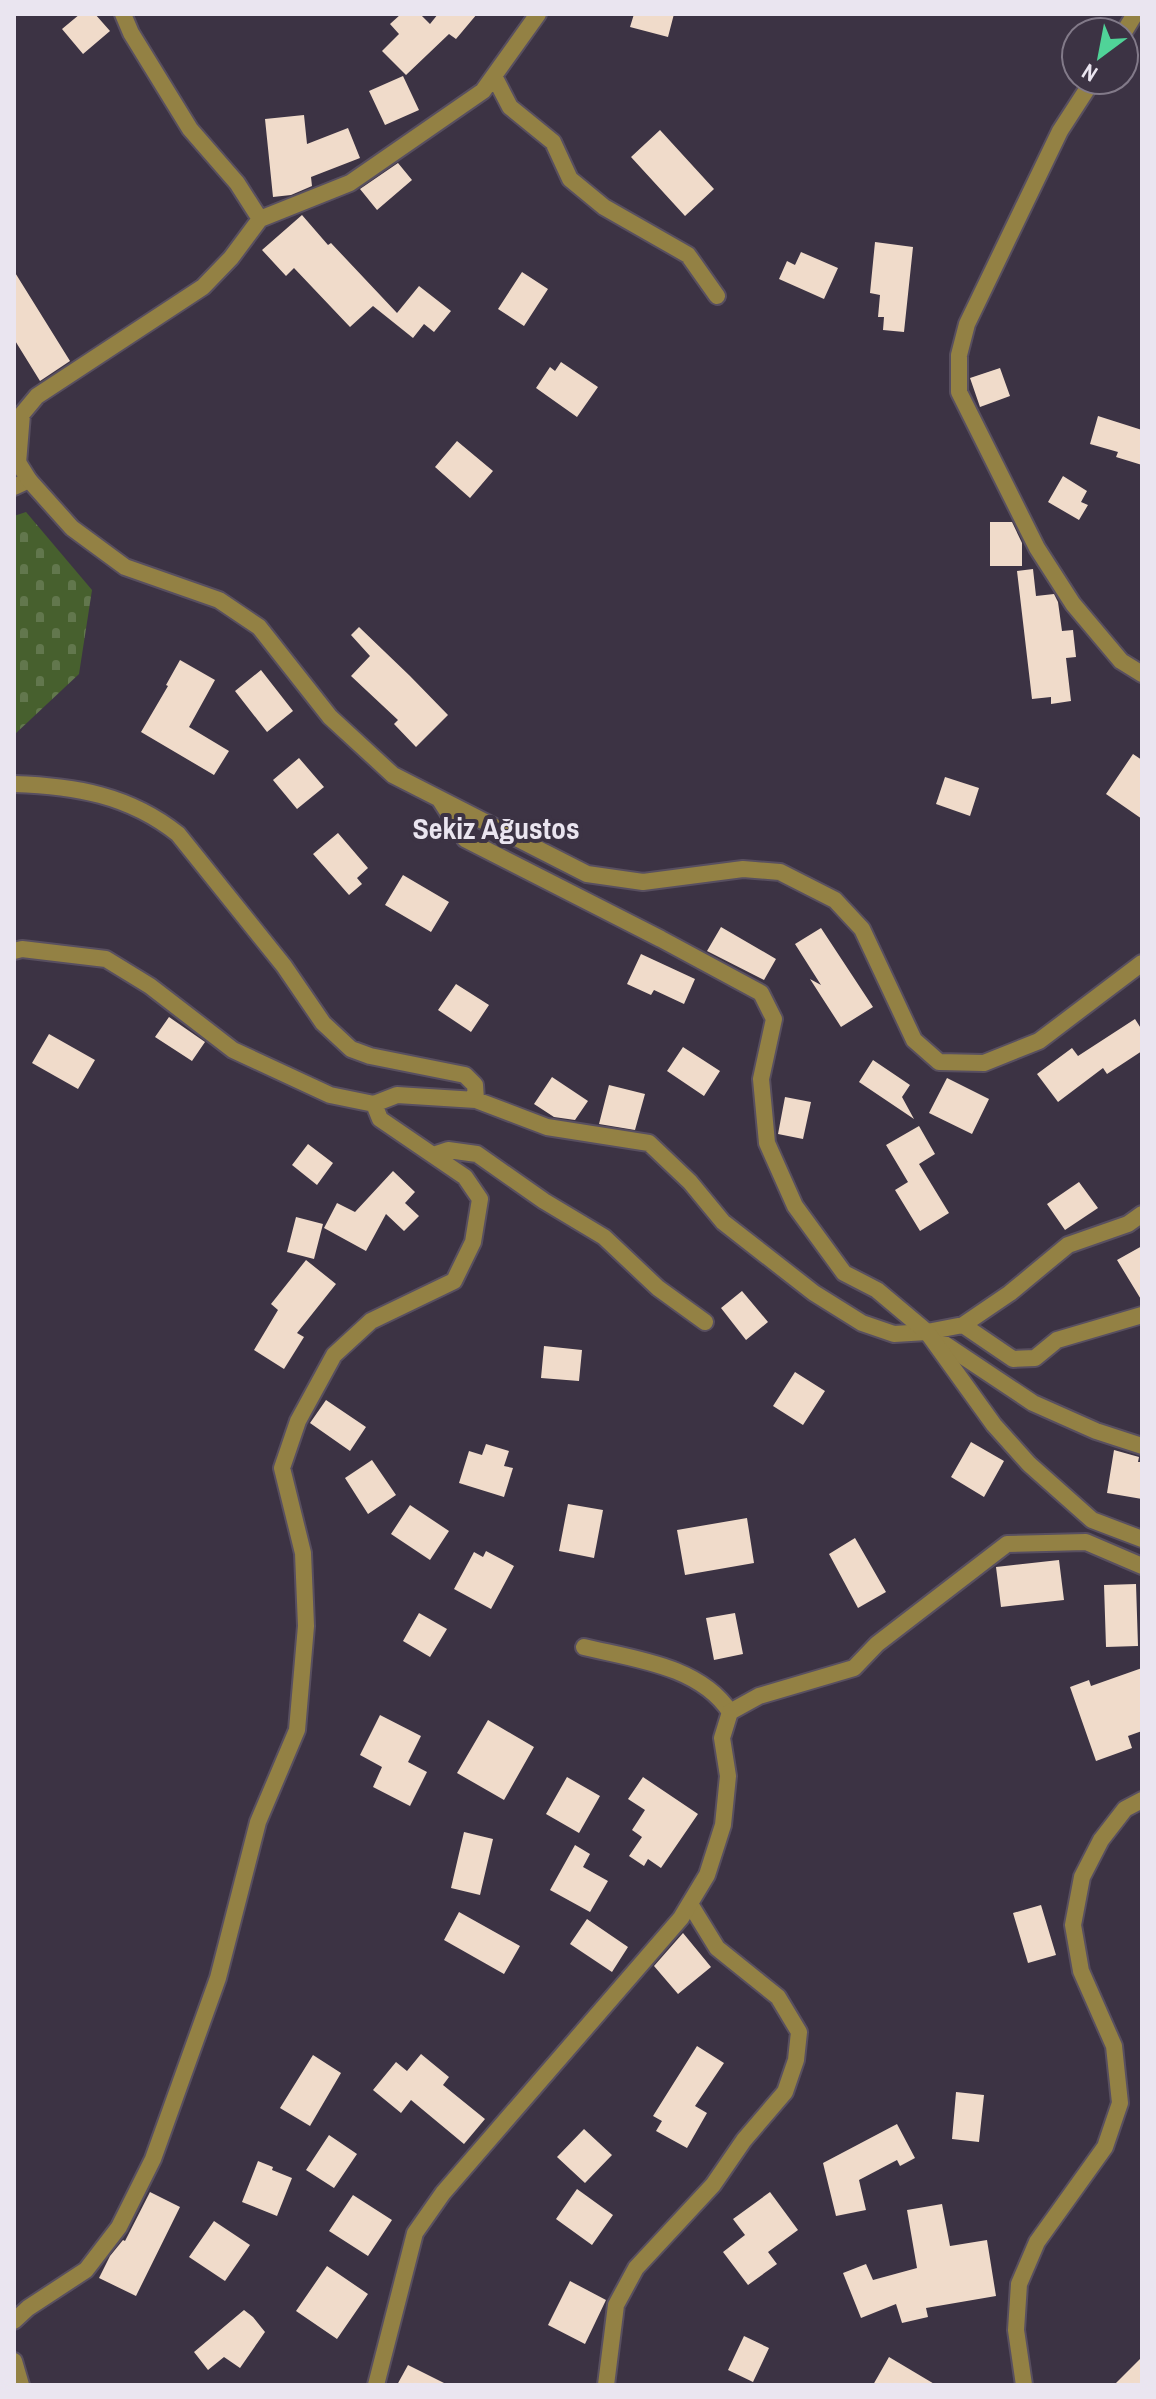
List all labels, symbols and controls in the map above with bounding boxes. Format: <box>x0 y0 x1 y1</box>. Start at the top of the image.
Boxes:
north arrow <box>1060 16 1140 96</box>
text: N <box>1076 57 1103 89</box>
district label: Sekiz Ağustos <box>412 808 580 848</box>

